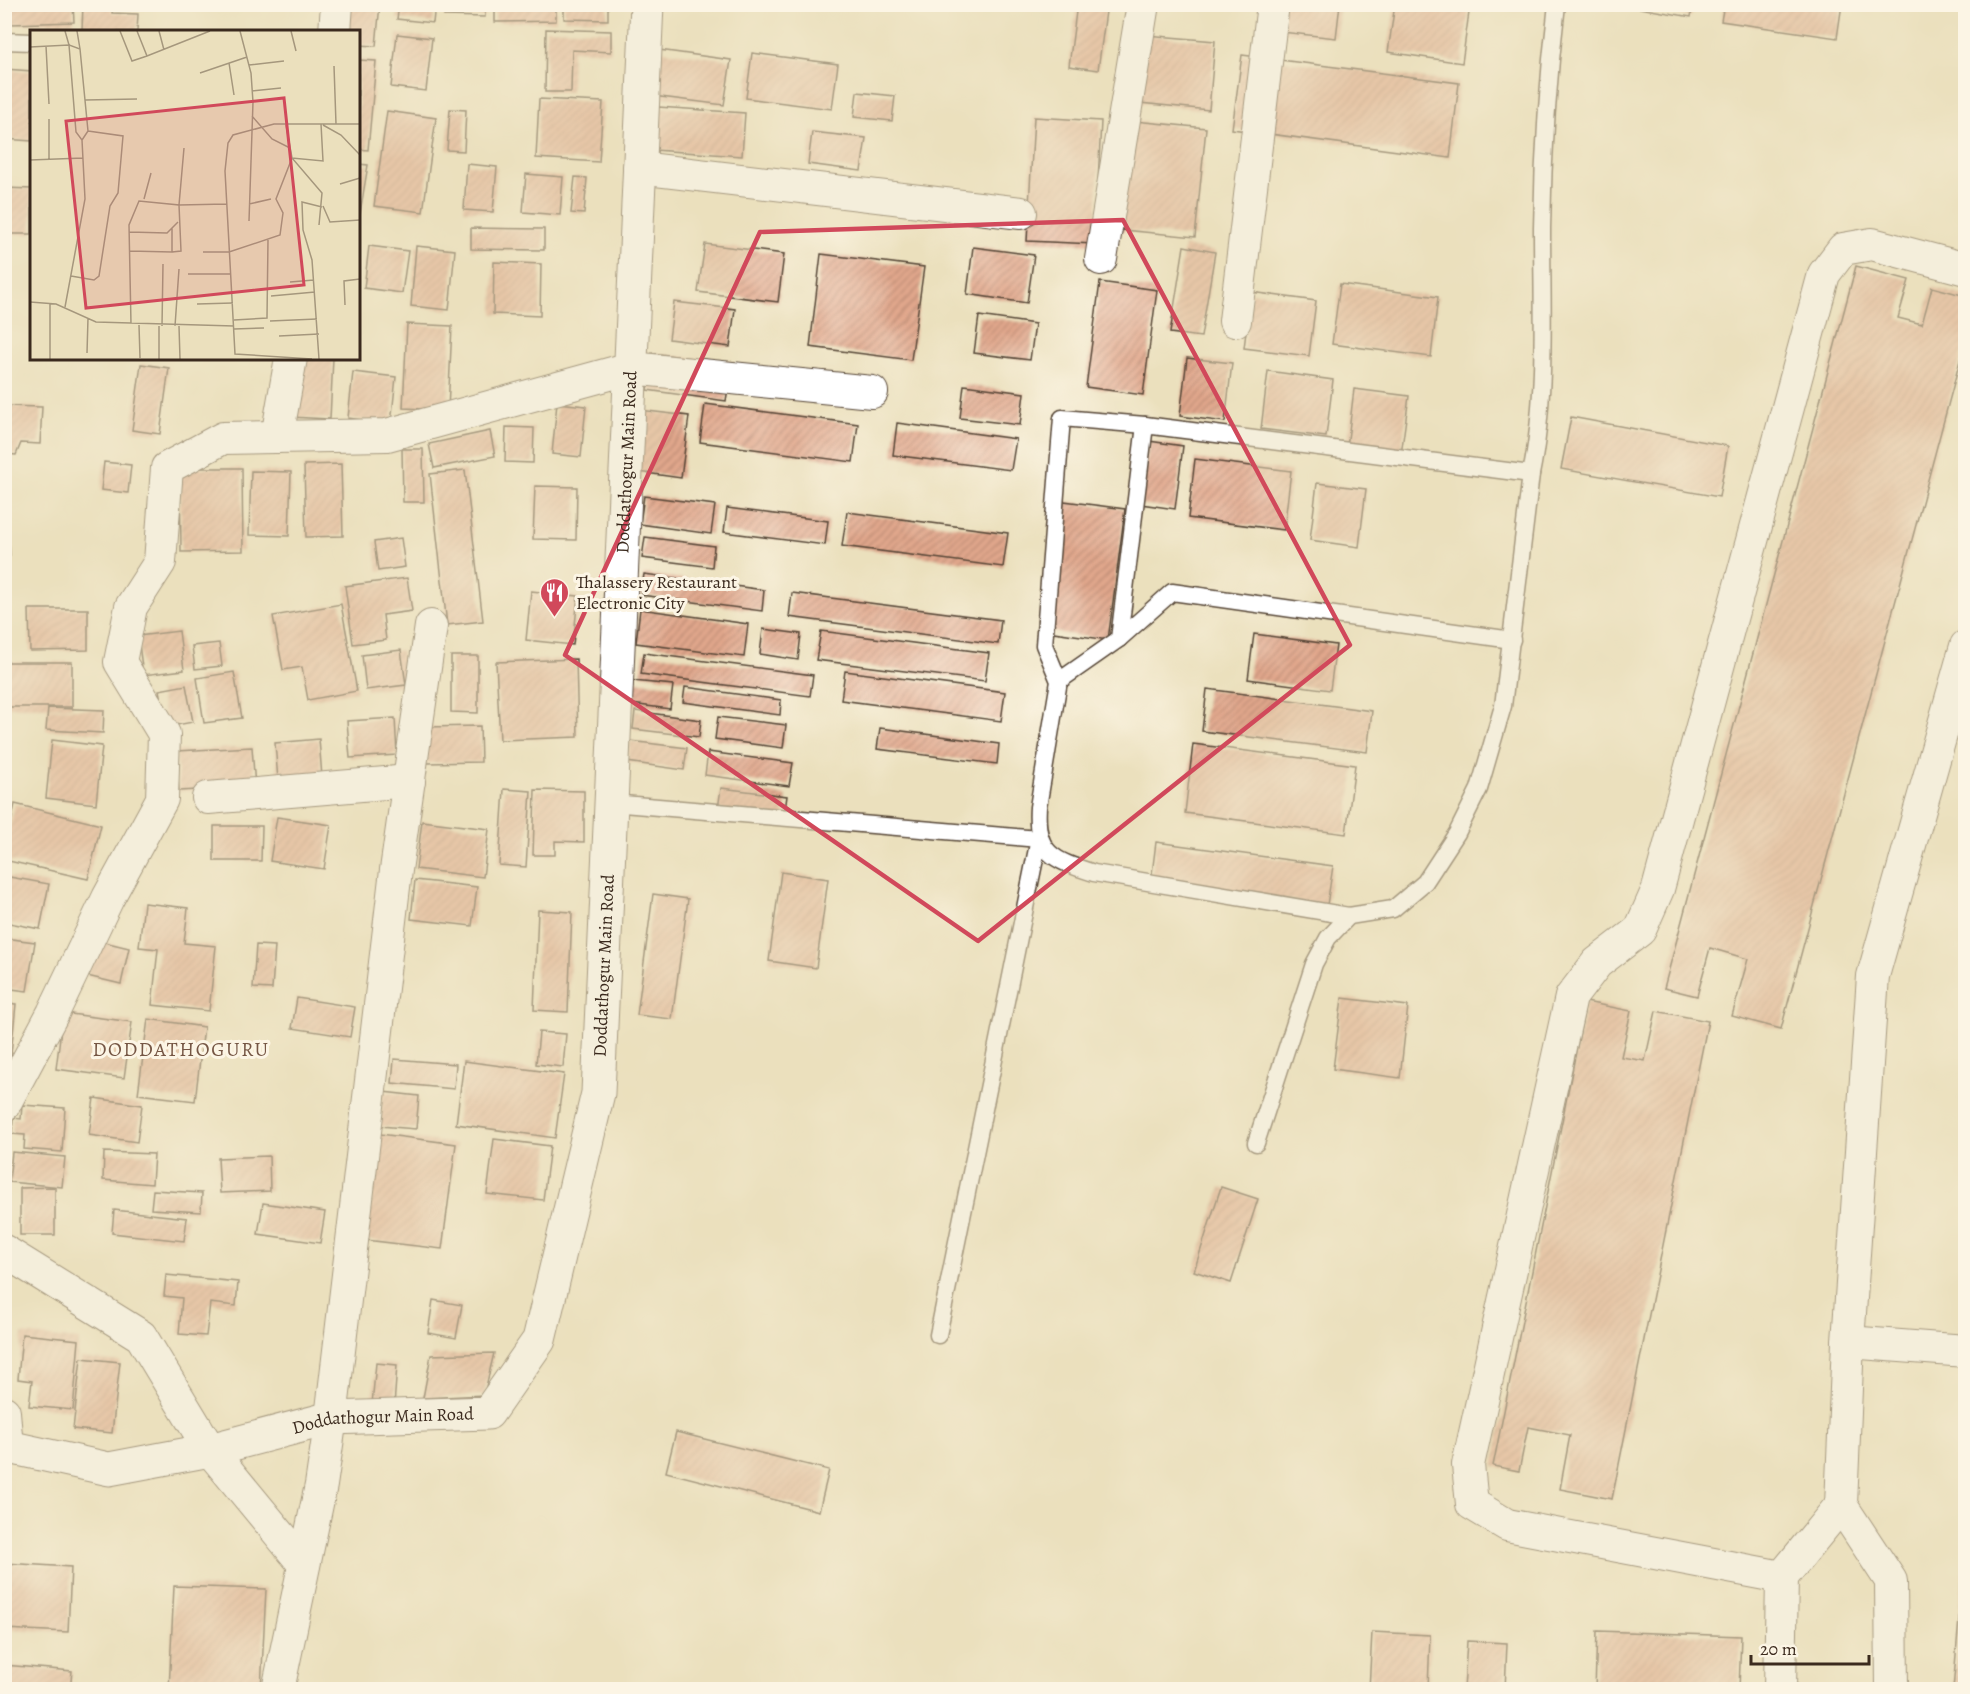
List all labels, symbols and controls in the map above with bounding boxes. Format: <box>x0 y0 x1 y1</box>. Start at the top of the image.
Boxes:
inset map <box>30 30 360 360</box>
street label: Doddathogur Main Road <box>610 370 642 554</box>
place label: Thalassery Restaurant Electronic City <box>576 570 737 615</box>
restaurant icon: Thalassery Restaurant Electronic City <box>539 576 571 618</box>
street label: Doddathogur Main Road <box>588 874 620 1057</box>
district label: DODDATHOGURU <box>92 1036 270 1063</box>
street label: Doddathogur Main Road <box>289 1401 475 1440</box>
scale bar <box>1751 1628 1870 1666</box>
text: 20 m <box>1760 1637 1797 1661</box>

